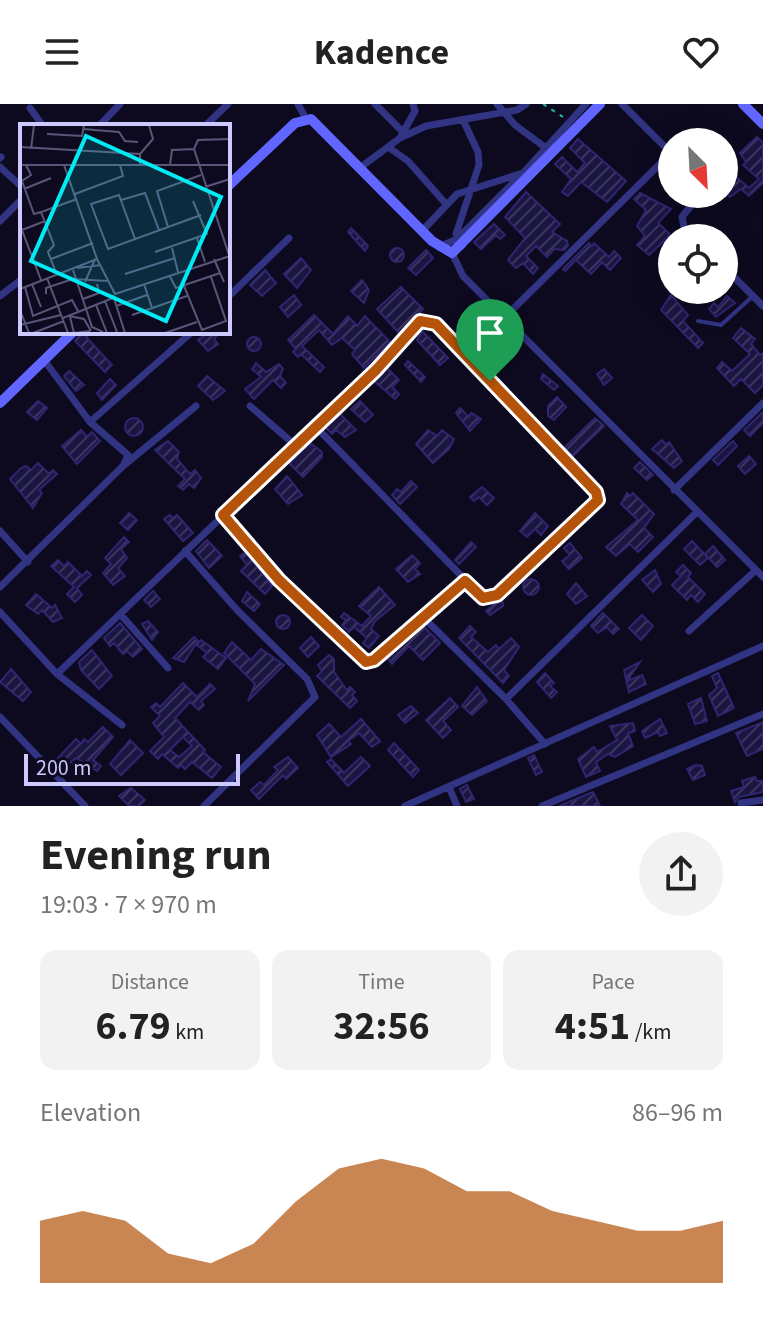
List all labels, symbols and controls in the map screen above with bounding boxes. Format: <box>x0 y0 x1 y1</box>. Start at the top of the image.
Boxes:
text: Kadence <box>314 27 449 78</box>
icon: menu <box>40 30 84 74</box>
icon: heart <box>679 30 723 74</box>
inset map <box>20 124 230 334</box>
north arrow <box>658 128 738 208</box>
map controls <box>658 128 738 304</box>
button: locate <box>658 224 738 304</box>
pin <box>456 299 524 381</box>
icon: arrive <box>468 311 512 355</box>
scale bar <box>24 750 240 786</box>
text: 200 m <box>36 752 91 784</box>
text: Evening run <box>40 824 272 887</box>
button: share <box>639 832 723 916</box>
text: 19:03 · 7 × 970 m <box>40 886 217 923</box>
text: Distance <box>111 966 189 998</box>
text: Time <box>358 966 405 998</box>
text: Pace <box>592 966 635 998</box>
text: 6.79 <box>95 998 171 1055</box>
text: 32:56 <box>333 998 430 1055</box>
text: 4:51 <box>555 998 630 1055</box>
text: km <box>171 1016 204 1048</box>
text: /km <box>630 1016 671 1048</box>
text: Elevation <box>40 1094 141 1131</box>
text: 86–96 m <box>632 1094 723 1131</box>

